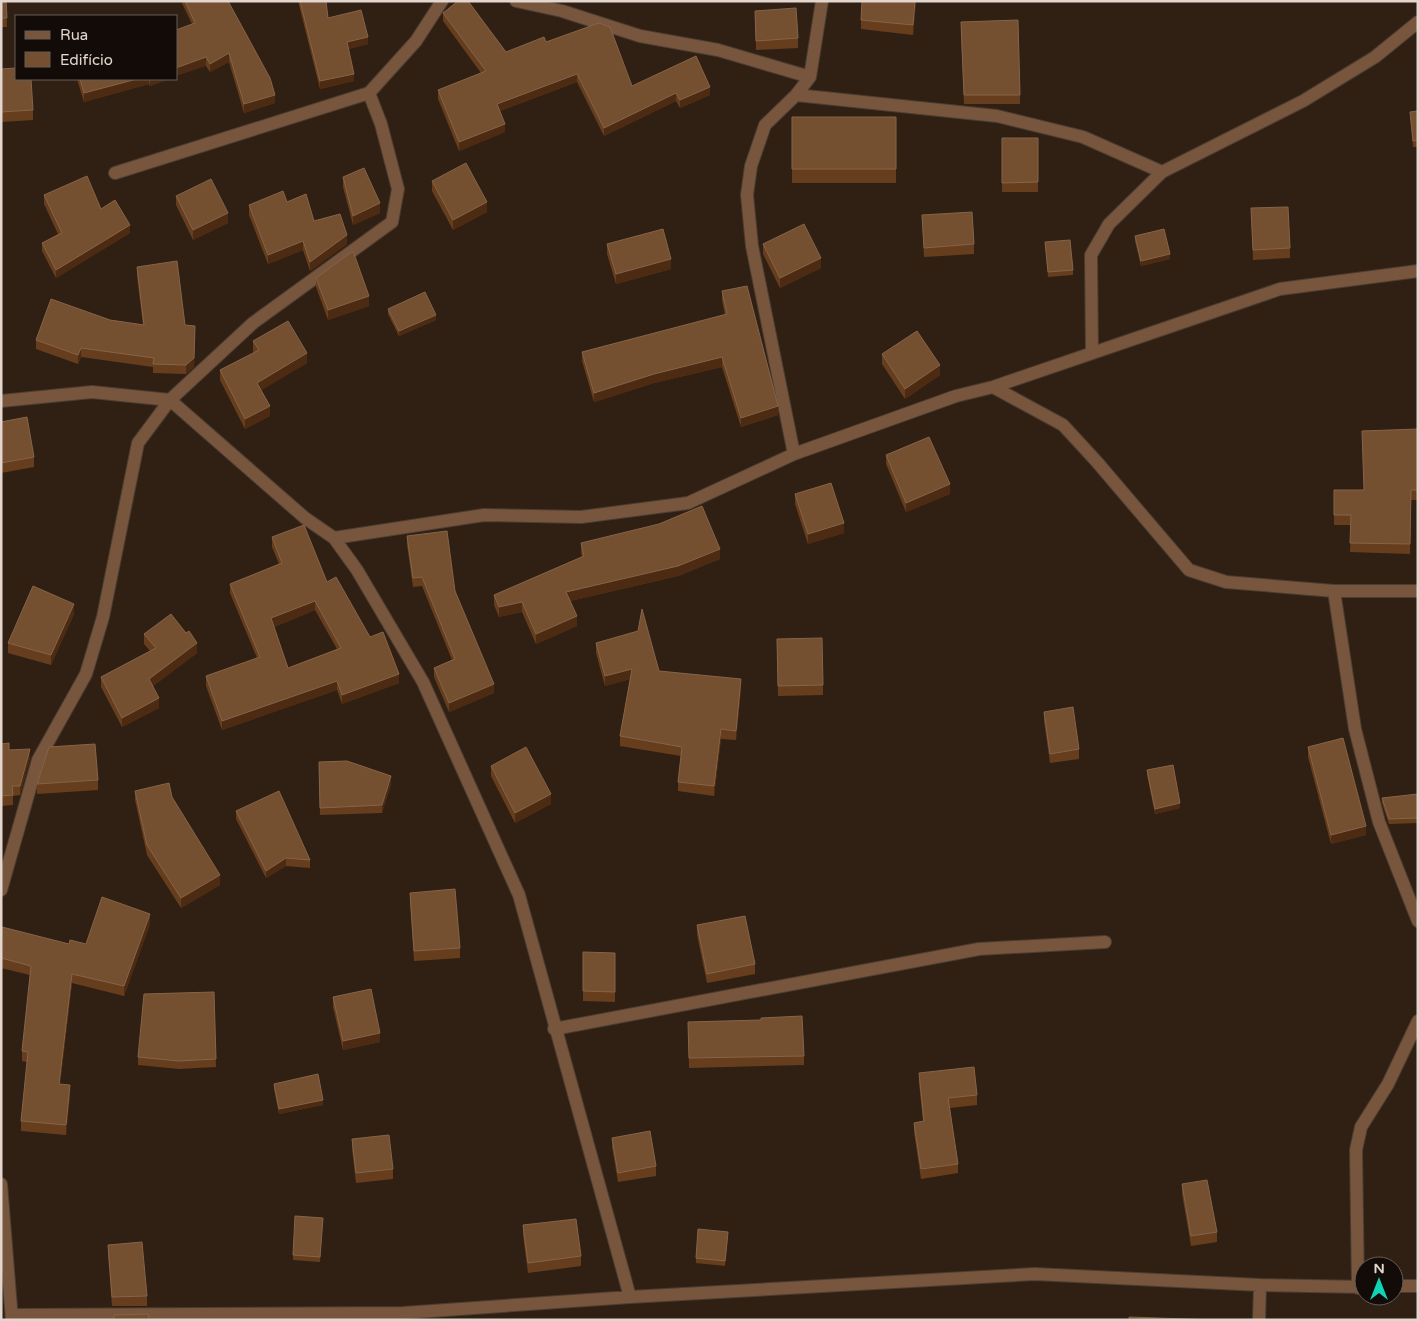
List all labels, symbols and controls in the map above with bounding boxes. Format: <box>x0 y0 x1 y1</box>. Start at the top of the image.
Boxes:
legend <box>15 15 178 80</box>
text: Rua <box>60 26 88 44</box>
text: Edifício <box>60 51 113 69</box>
north arrow <box>1354 1256 1404 1306</box>
text: N <box>1373 1260 1385 1277</box>

